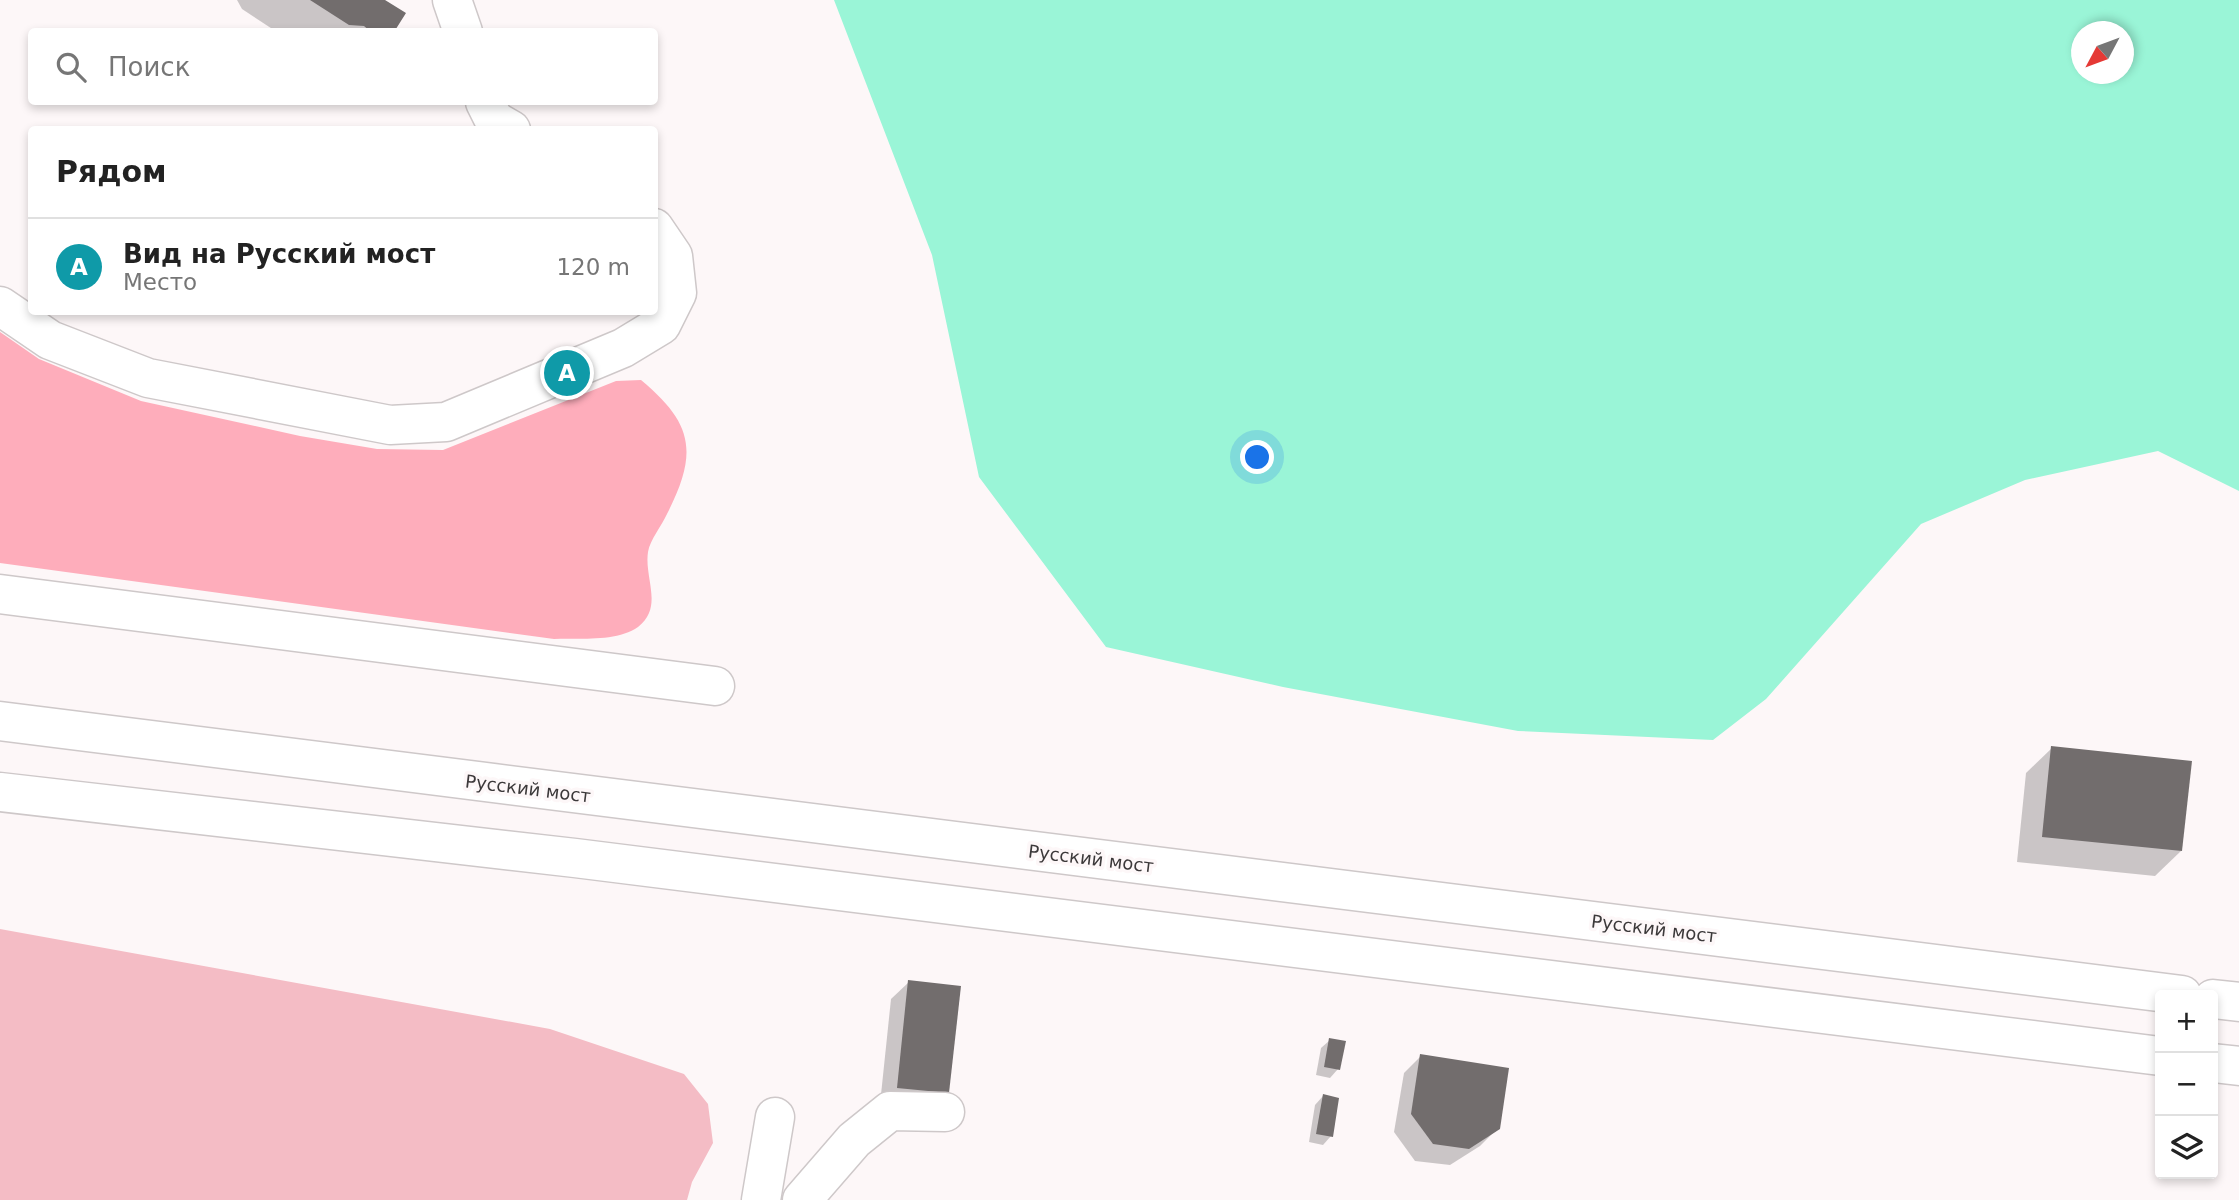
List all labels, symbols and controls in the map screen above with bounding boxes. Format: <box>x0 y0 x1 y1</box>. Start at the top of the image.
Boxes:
north arrow <box>2071 21 2134 84</box>
search box <box>28 28 658 105</box>
icon: search <box>52 48 90 86</box>
text: Поиск <box>108 52 190 82</box>
text: Рядом <box>56 154 167 189</box>
text: Вид на Русский мост <box>123 239 435 269</box>
text: A <box>70 254 88 280</box>
text: 120 m <box>556 254 630 280</box>
text: Место <box>123 269 197 295</box>
pin: A <box>544 347 590 399</box>
your location <box>1240 440 1274 474</box>
street label: Русский мост <box>464 770 592 807</box>
street label: Русский мост <box>1027 840 1155 877</box>
street label: Русский мост <box>1590 910 1718 947</box>
map controls <box>2155 990 2218 1179</box>
button: + <box>2155 990 2218 1053</box>
button: − <box>2155 1053 2218 1116</box>
button: layers <box>2155 1116 2218 1179</box>

